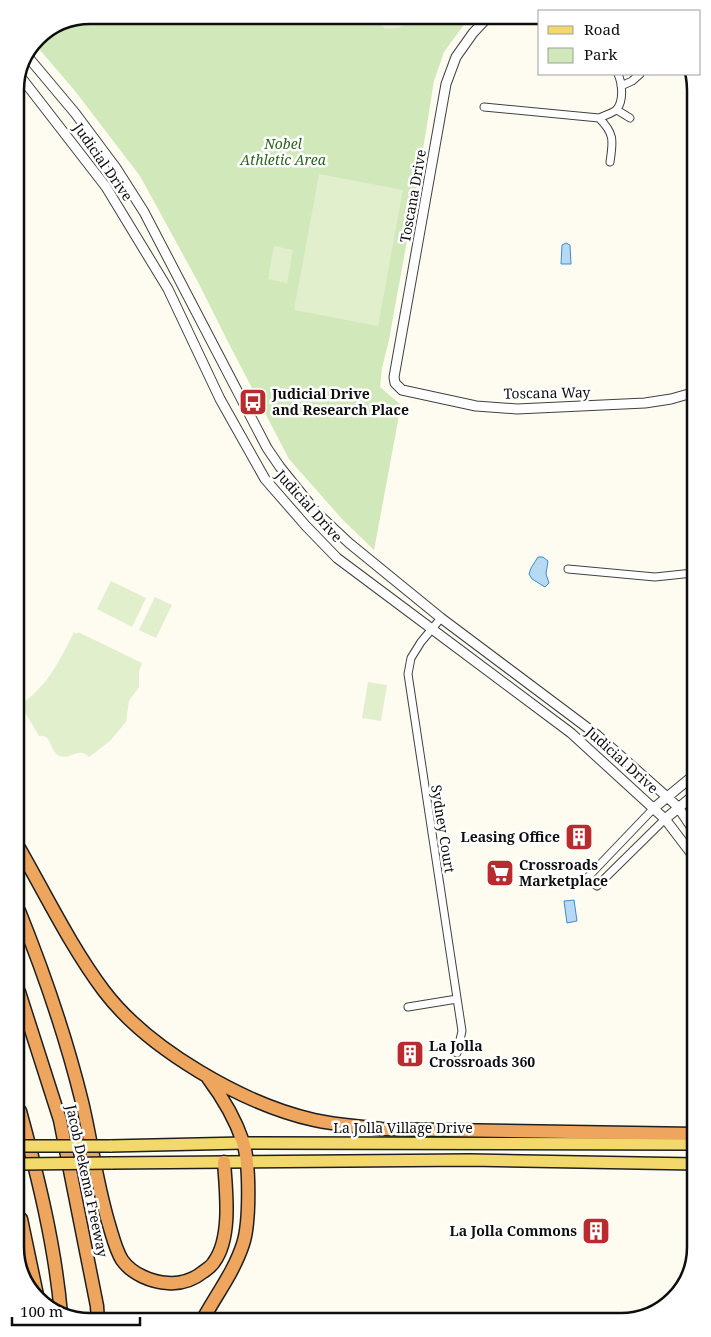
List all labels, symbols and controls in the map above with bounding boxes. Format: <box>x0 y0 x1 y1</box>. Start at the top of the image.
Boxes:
legend <box>538 10 701 75</box>
text: Road <box>584 19 620 39</box>
text: Park <box>584 44 618 64</box>
street label: Judicial Drive <box>69 118 137 204</box>
park label: Nobel Athletic Area <box>239 134 327 169</box>
street label: Toscana Drive <box>395 148 430 244</box>
street label: Toscana Way <box>503 382 591 403</box>
place label: Judicial Drive and Research Place <box>271 384 409 419</box>
bus stop icon: Judicial Drive and Research Place <box>238 387 268 417</box>
street label: Judicial Drive <box>271 465 347 546</box>
street label: Judicial Drive <box>581 721 663 797</box>
street label: Sydney Court <box>427 783 460 874</box>
building icon: Leasing Office <box>564 822 594 852</box>
place label: Leasing Office <box>461 827 560 846</box>
place label: Crossroads Marketplace <box>519 855 608 890</box>
supermarket icon: Crossroads Marketplace <box>485 858 515 888</box>
place label: La Jolla Crossroads 360 <box>429 1036 535 1071</box>
building icon: La Jolla Crossroads 360 <box>395 1039 425 1069</box>
street label: Jacob Dekema Freeway <box>62 1102 113 1259</box>
street label: La Jolla Village Drive <box>333 1118 473 1137</box>
building icon: La Jolla Commons <box>581 1216 611 1246</box>
place label: La Jolla Commons <box>450 1221 577 1240</box>
scale bar <box>12 1294 140 1326</box>
text: 100 m <box>20 1301 63 1321</box>

